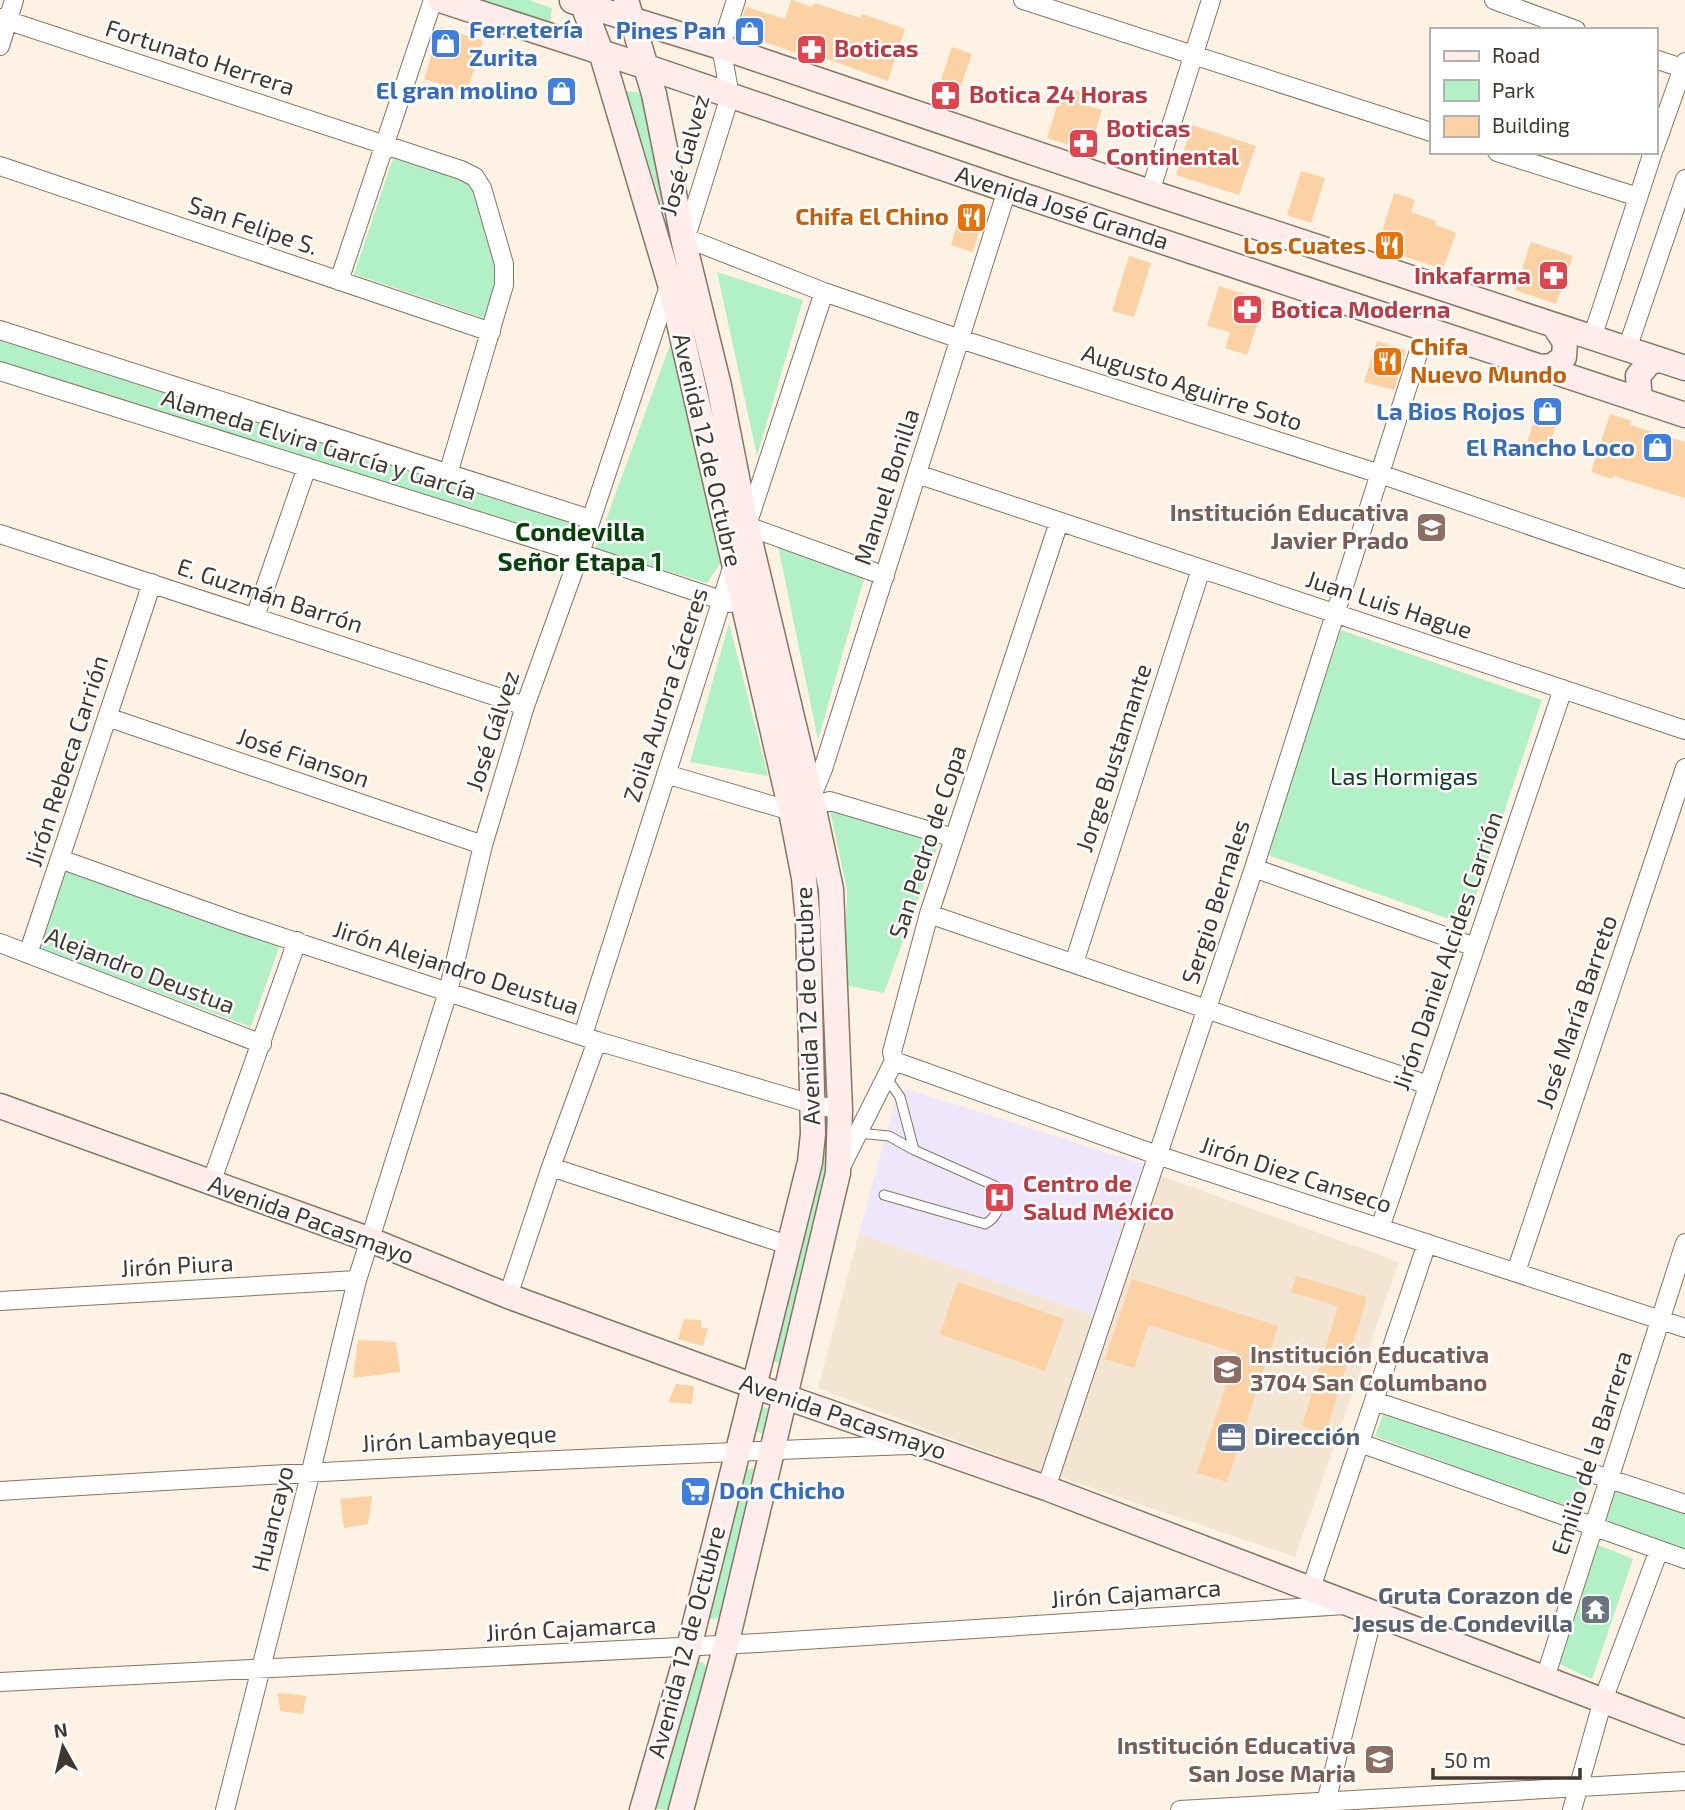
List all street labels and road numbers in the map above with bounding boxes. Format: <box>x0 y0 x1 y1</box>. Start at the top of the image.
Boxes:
street label: Fortunato Herrera <box>102 12 299 101</box>
street label: José Galvez <box>652 91 715 219</box>
street label: Avenida José Granda <box>952 158 1173 255</box>
street label: San Felipe S. <box>185 189 322 260</box>
street label: Avenida 12 de Octubre <box>667 330 749 569</box>
street label: Augusto Aguirre Soto <box>1078 337 1307 436</box>
street label: Alameda Elvira García y García <box>159 382 480 505</box>
street label: Manuel Bonilla <box>847 405 924 568</box>
street label: E. Guzmán Barrón <box>174 551 367 638</box>
street label: Juan Luis Hague <box>1303 563 1476 644</box>
street label: Zoila Aurora Cáceres <box>616 584 713 805</box>
street label: Jirón Rebeca Carrión <box>18 651 113 870</box>
street label: Jorge Bustamante <box>1068 660 1157 855</box>
street label: José Gálvez <box>459 667 525 794</box>
street label: José Fianson <box>234 720 373 793</box>
street label: San Pedro de Copa <box>882 741 971 942</box>
street label: Jirón Daniel Alcides Carrión <box>1385 807 1508 1094</box>
street label: Sergio Bernales <box>1174 816 1255 987</box>
street label: Avenida 12 de Octubre <box>788 886 825 1126</box>
street label: José María Barreto <box>1529 911 1622 1112</box>
street label: Jirón Alejandro Deustua <box>330 913 583 1020</box>
street label: Alejandro Deustua <box>42 920 239 1019</box>
street label: Jirón Diez Canseco <box>1197 1129 1396 1218</box>
street label: Avenida Pacasmayo <box>205 1168 418 1269</box>
street label: Jirón Piura <box>120 1247 234 1282</box>
street label: Emilio de la Barrera <box>1544 1347 1637 1558</box>
street label: Avenida Pacasmayo <box>736 1367 951 1465</box>
street label: Jirón Lambayeque <box>361 1418 557 1457</box>
street label: Huancayo <box>244 1463 299 1575</box>
street label: Avenida 12 de Octubre <box>641 1522 730 1761</box>
street label: Jirón Cajamarca <box>1050 1572 1222 1613</box>
street label: Jirón Cajamarca <box>485 1609 657 1646</box>

